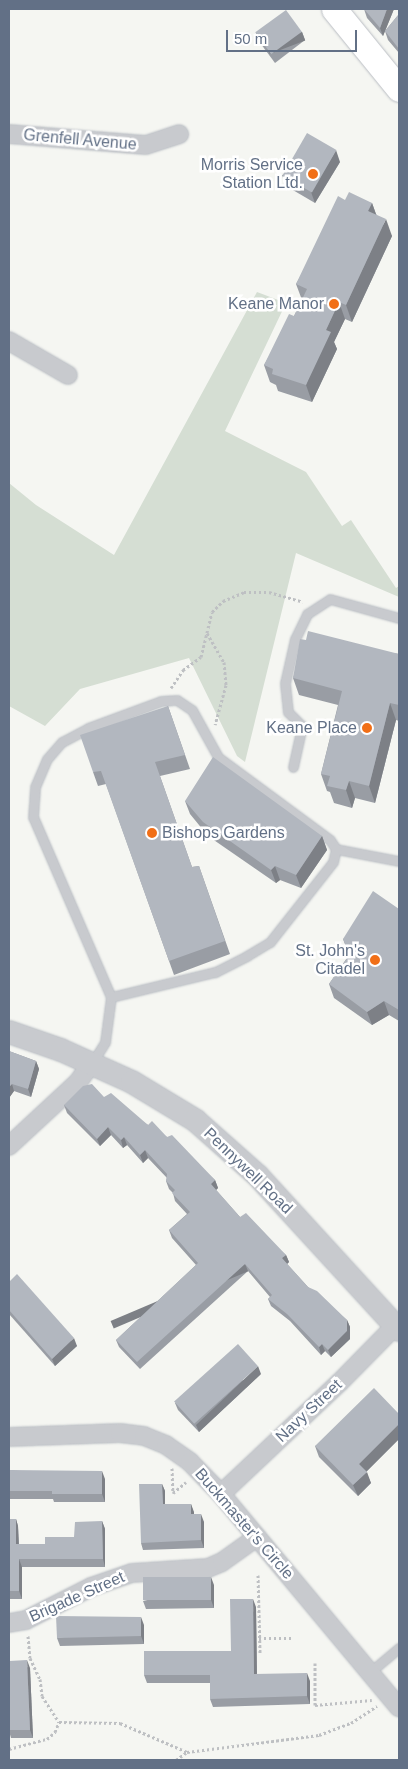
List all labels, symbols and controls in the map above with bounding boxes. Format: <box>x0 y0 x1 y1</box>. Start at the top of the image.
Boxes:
scale bar <box>228 20 359 52</box>
text: 50 m <box>234 30 267 47</box>
street label: Grenfell Avenue <box>22 125 138 155</box>
place label: Morris Service Station Ltd. <box>201 155 303 193</box>
marker: Morris Service Station Ltd. <box>307 168 319 180</box>
place label: Keane Manor <box>228 294 324 314</box>
marker: Keane Manor <box>328 298 340 310</box>
place label: Keane Place <box>266 718 357 738</box>
marker: Keane Place <box>361 722 373 734</box>
place label: Bishops Gardens <box>162 823 285 843</box>
marker: Bishops Gardens <box>146 827 158 839</box>
place label: St. John's Citadel <box>295 941 365 979</box>
marker: St. John's Citadel <box>369 954 381 966</box>
street label: Pennywell Road <box>200 1124 296 1218</box>
street label: Navy Street <box>272 1375 346 1447</box>
street label: Buckmaster's Circle <box>191 1465 297 1583</box>
street label: Brigade Street <box>26 1567 128 1627</box>

